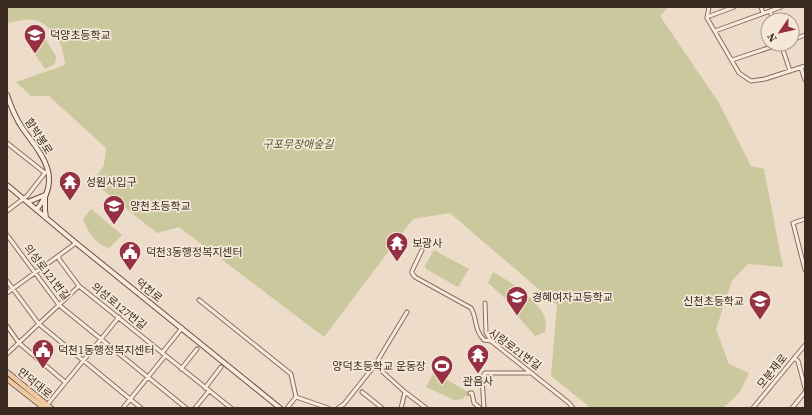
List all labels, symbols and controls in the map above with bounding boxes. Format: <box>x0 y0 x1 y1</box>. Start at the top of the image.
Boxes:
north arrow <box>760 12 800 52</box>
school or university icon: 덕양초등학교 <box>22 22 48 55</box>
place label: 덕양초등학교 <box>50 28 111 43</box>
text: N <box>764 30 781 45</box>
street label: 함박봉로 <box>21 115 56 157</box>
park label: 구포무장애숲길 <box>263 137 334 152</box>
temple icon: 성원사입구 <box>57 169 83 202</box>
place label: 성원사입구 <box>86 175 137 190</box>
school or university icon: 양천초등학교 <box>101 193 127 226</box>
place label: 양천초등학교 <box>130 199 191 214</box>
temple icon: 보광사 <box>384 230 410 263</box>
place label: 보광사 <box>412 236 442 251</box>
public building icon: 덕천3동행정복지센터 <box>117 239 143 272</box>
street label: 의성로121번길 <box>20 241 73 303</box>
place label: 덕천3동행정복지센터 <box>146 245 243 260</box>
street label: 덕천로 <box>132 275 165 306</box>
street label: 의성로127번길 <box>88 279 149 333</box>
school or university icon: 경혜여자고등학교 <box>504 284 530 317</box>
school or university icon: 신천초등학교 <box>747 288 773 321</box>
place label: 경혜여자고등학교 <box>532 290 613 305</box>
place label: 신천초등학교 <box>683 294 744 309</box>
street label: 시랑로21번길 <box>485 325 544 374</box>
public building icon: 덕천1동행정복지센터 <box>30 337 56 370</box>
temple icon: 관음사 <box>465 342 491 375</box>
place label: 덕천1동행정복지센터 <box>58 343 155 358</box>
street label: 모분재로 <box>754 351 791 392</box>
sports icon: 양덕초등학교 운동장 <box>429 353 455 386</box>
place label: 양덕초등학교 운동장 <box>332 359 426 374</box>
street label: 만덕대로 <box>14 365 55 402</box>
place label: 관음사 <box>463 374 493 389</box>

